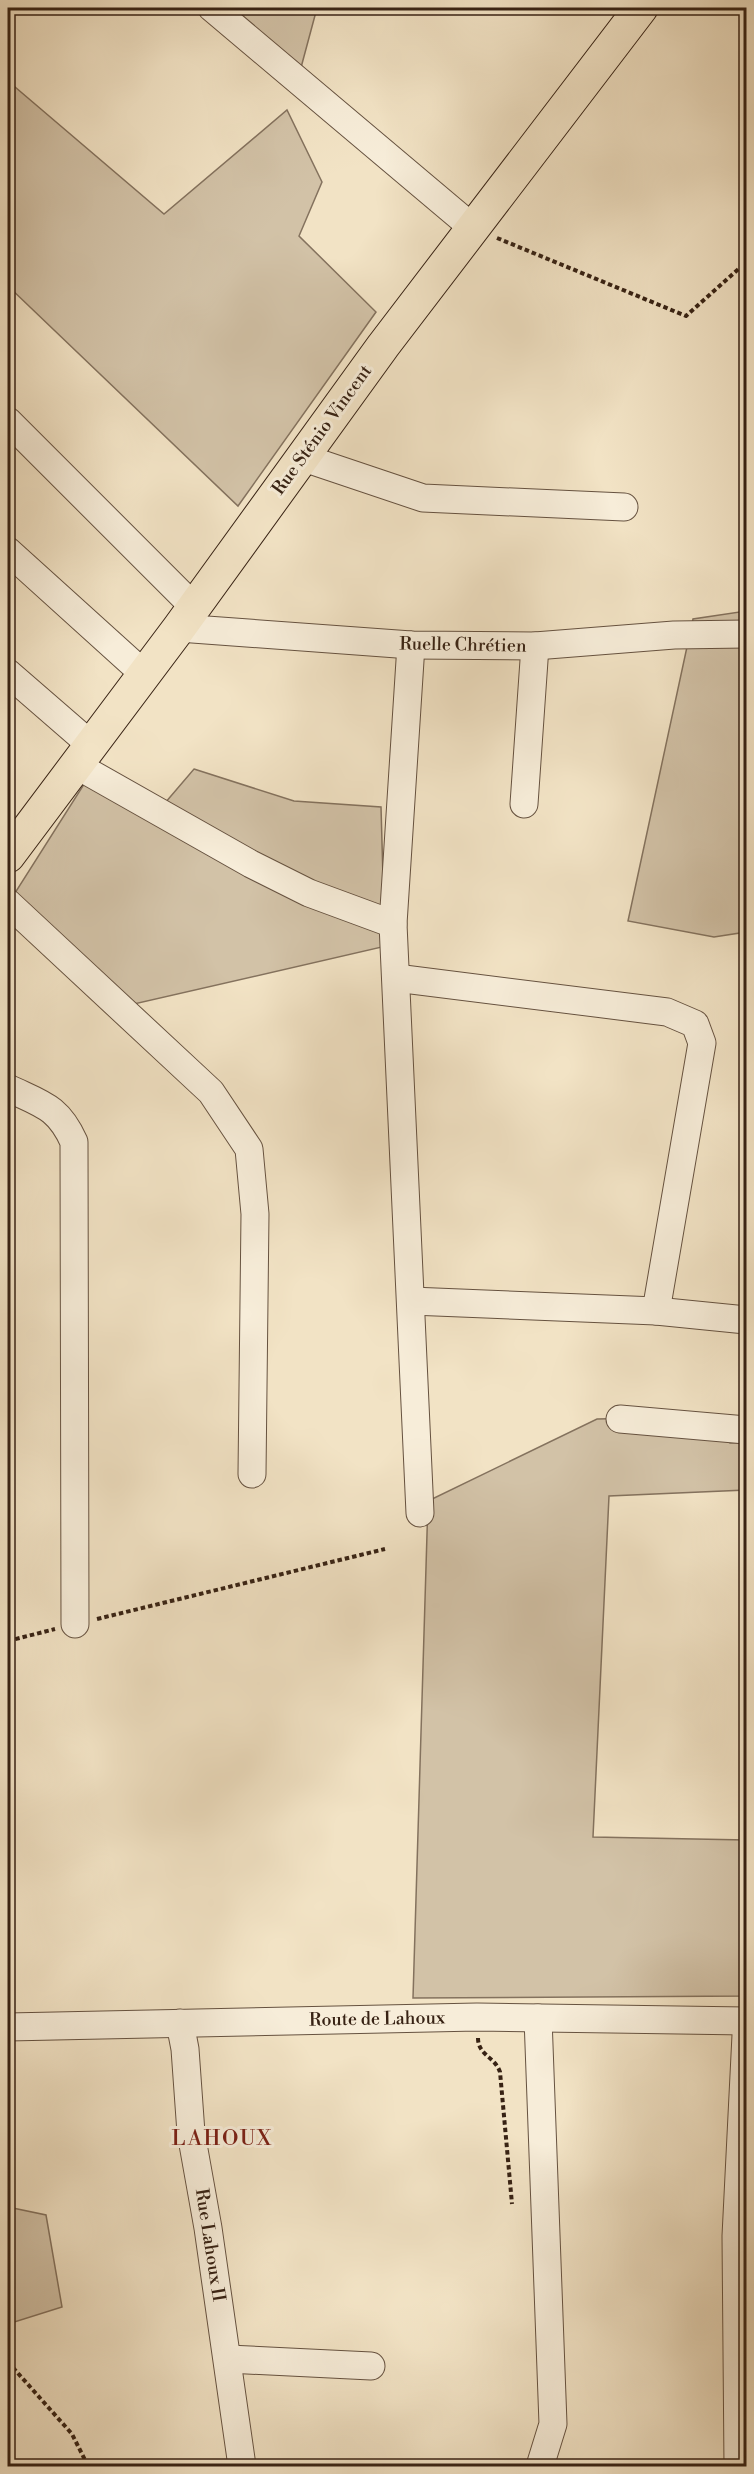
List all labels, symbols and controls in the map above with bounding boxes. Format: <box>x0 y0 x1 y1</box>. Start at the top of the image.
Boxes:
street label: Rue Sténio Vincent <box>267 360 377 500</box>
street label: Ruelle Chrétien <box>399 632 527 658</box>
street label: Route de Lahoux <box>309 2006 446 2032</box>
district label: LAHOUX <box>172 2126 272 2152</box>
street label: Rue Lahoux II <box>190 2187 230 2303</box>

